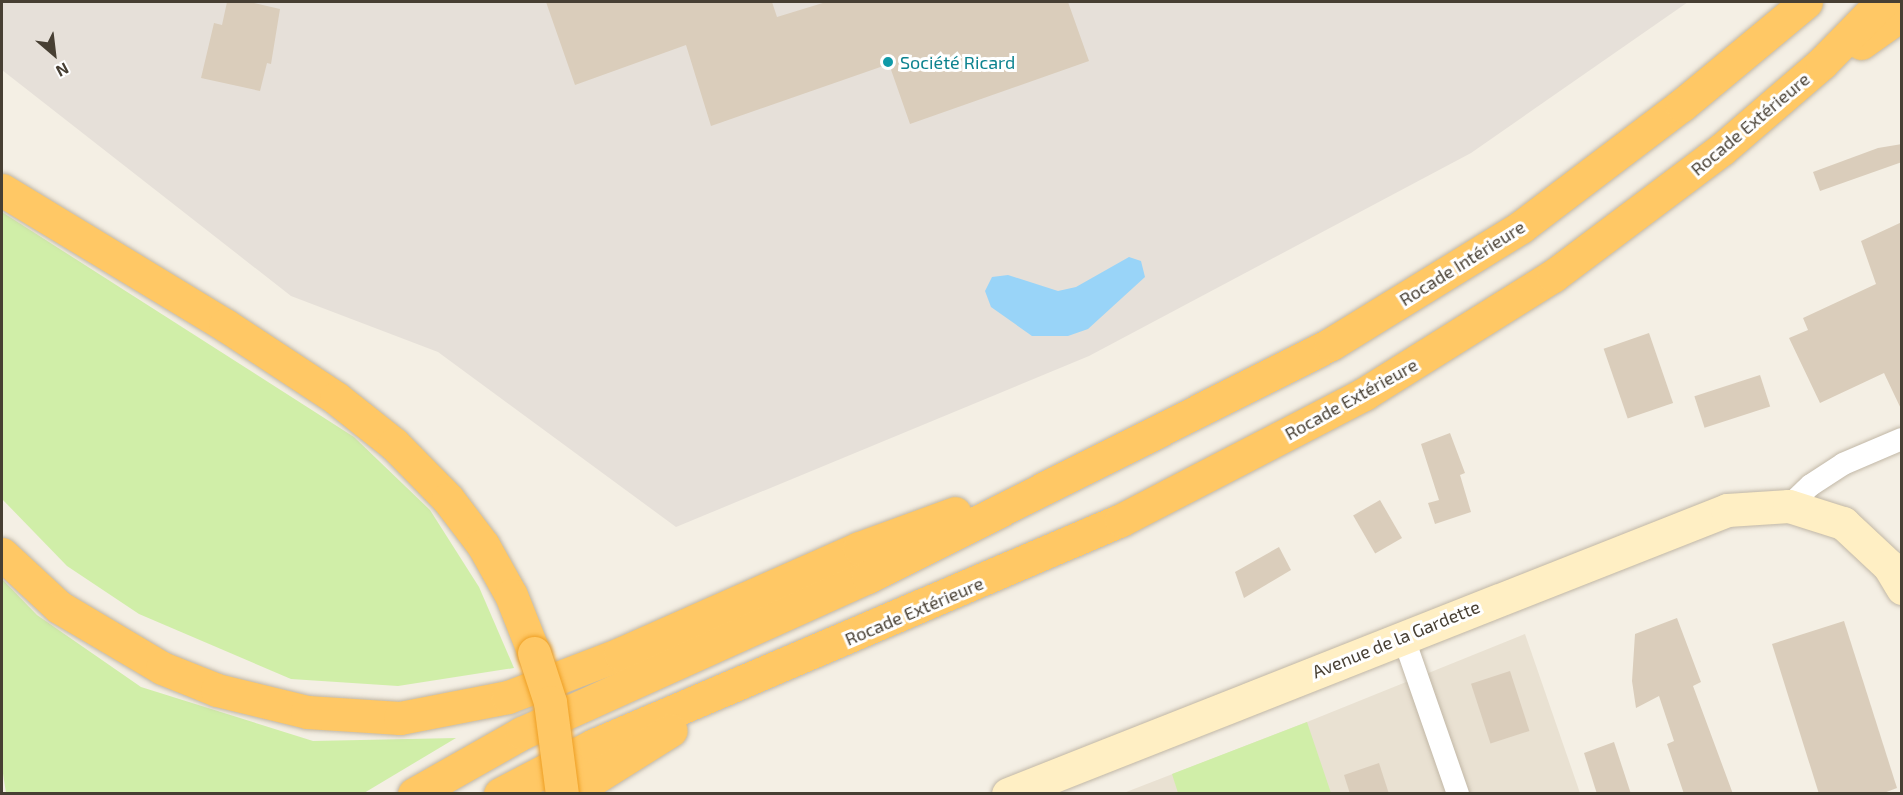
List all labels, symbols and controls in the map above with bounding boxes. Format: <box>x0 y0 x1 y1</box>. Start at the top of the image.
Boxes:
north arrow <box>24 24 84 84</box>
place label: Société Ricard <box>900 51 1015 73</box>
marker: Société Ricard <box>881 55 895 69</box>
text: N <box>53 59 72 81</box>
street label: Rocade Extérieure <box>1686 68 1814 180</box>
street label: Rocade Intérieure <box>1395 216 1529 310</box>
street label: Rocade Extérieure <box>1281 354 1421 444</box>
street label: Rocade Extérieure <box>842 572 986 650</box>
street label: Avenue de la Gardette <box>1309 595 1483 683</box>

